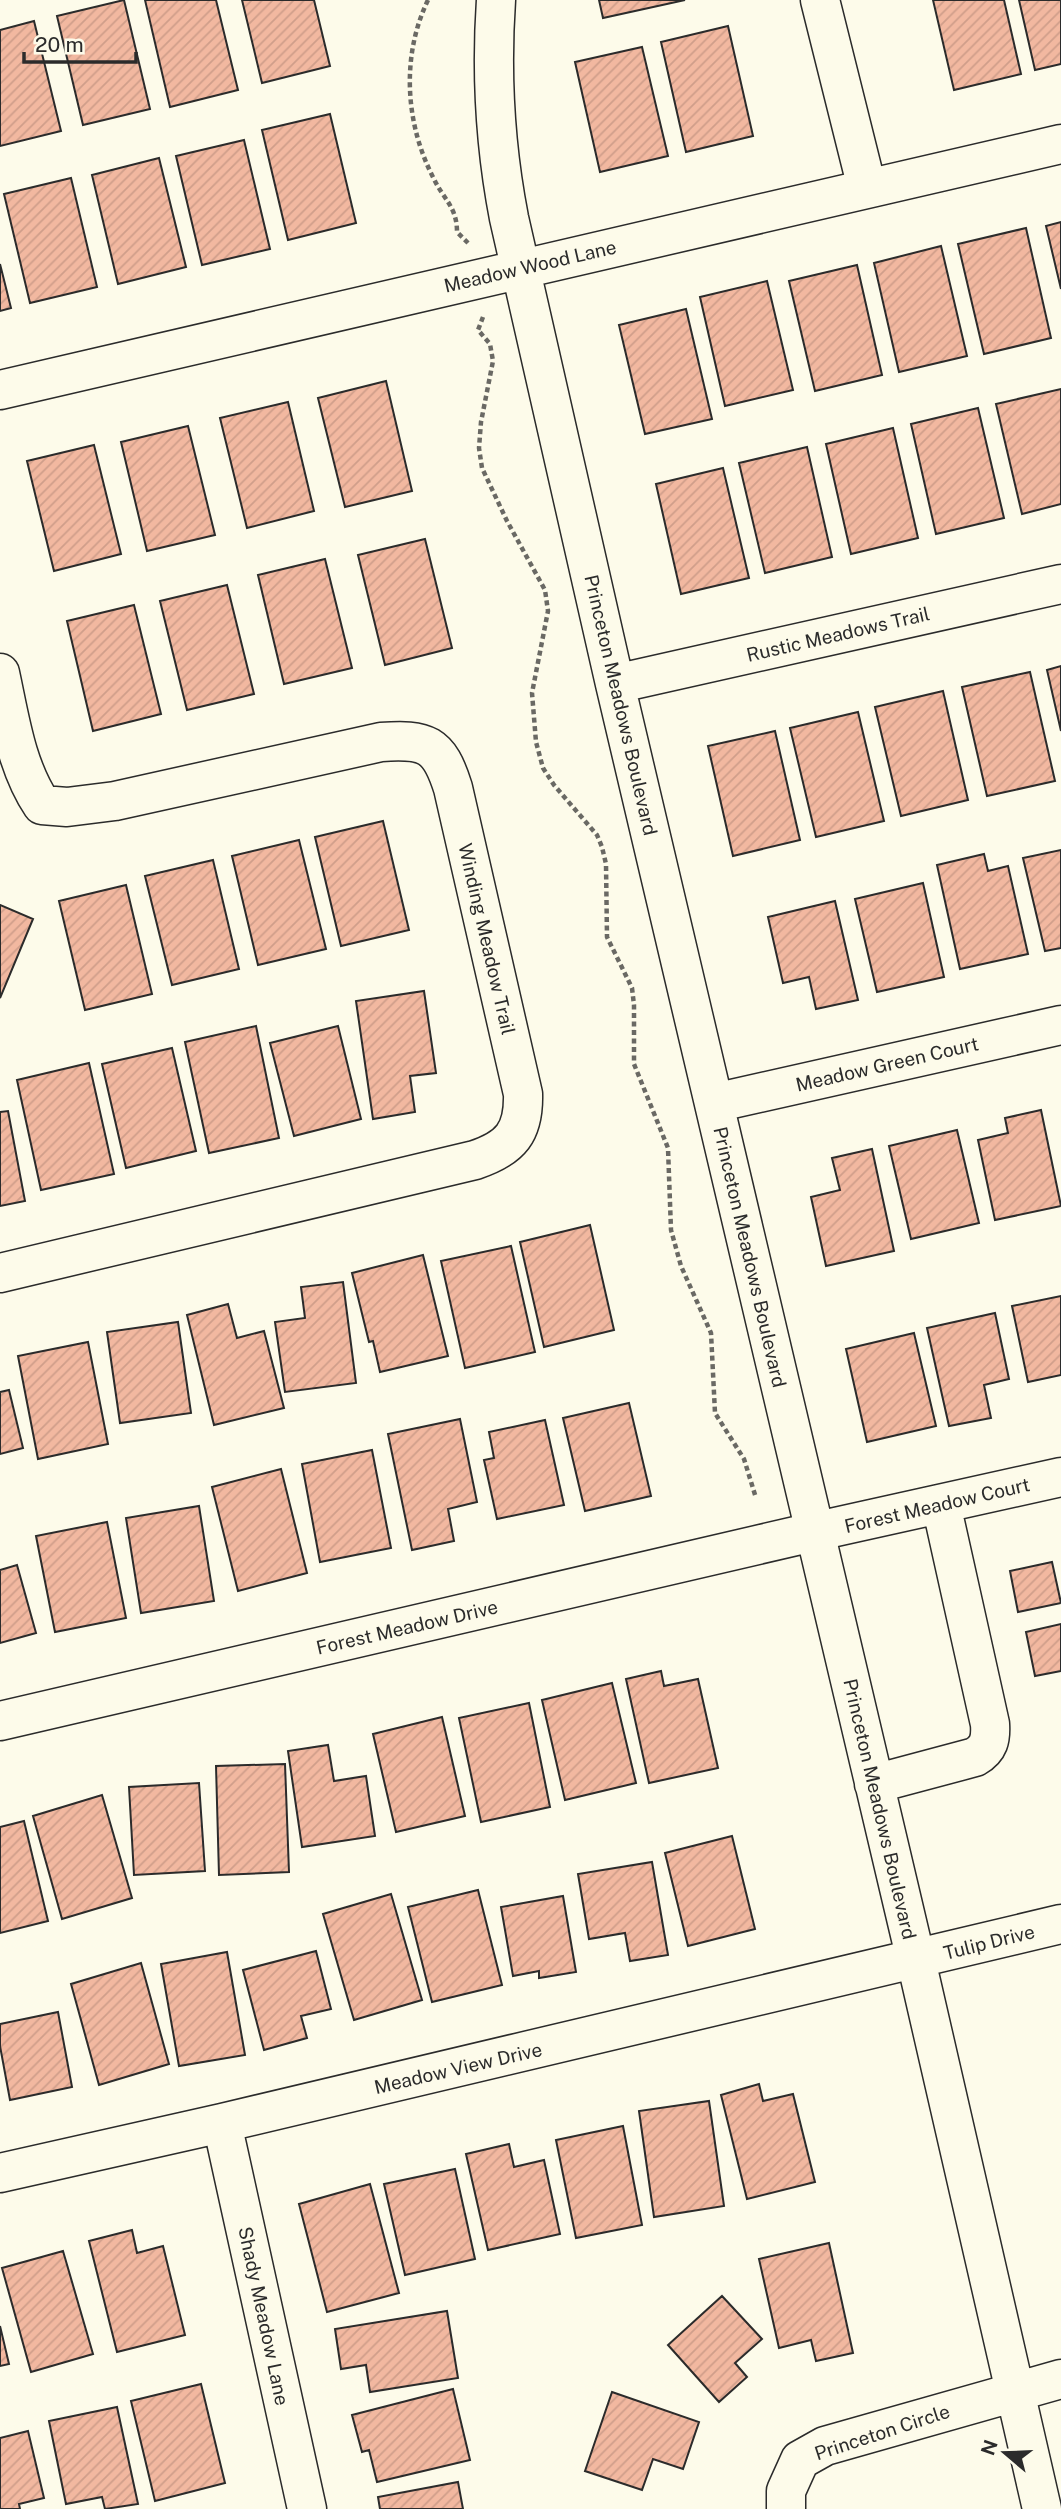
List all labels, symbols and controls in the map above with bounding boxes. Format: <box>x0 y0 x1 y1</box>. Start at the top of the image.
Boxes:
scale bar <box>24 21 136 65</box>
text: 20 m <box>35 32 84 57</box>
street label: Meadow Wood Lane <box>442 235 618 297</box>
street label: Princeton Meadows Boulevard <box>580 572 662 838</box>
street label: Rustic Meadows Trail <box>744 602 932 666</box>
street label: Winding Meadow Trail <box>454 841 520 1037</box>
street label: Meadow Green Court <box>793 1032 981 1096</box>
street label: Princeton Meadows Boulevard <box>709 1124 791 1390</box>
street label: Forest Meadow Court <box>842 1473 1032 1537</box>
street label: Forest Meadow Drive <box>314 1595 500 1659</box>
street label: Princeton Meadows Boulevard <box>839 1676 921 1942</box>
street label: Tulip Drive <box>941 1920 1037 1964</box>
street label: Meadow View Drive <box>372 2038 544 2098</box>
street label: Shady Meadow Lane <box>234 2225 294 2407</box>
street label: Princeton Circle <box>812 2400 952 2464</box>
north arrow <box>970 2418 1040 2488</box>
text: N <box>976 2437 1002 2458</box>

